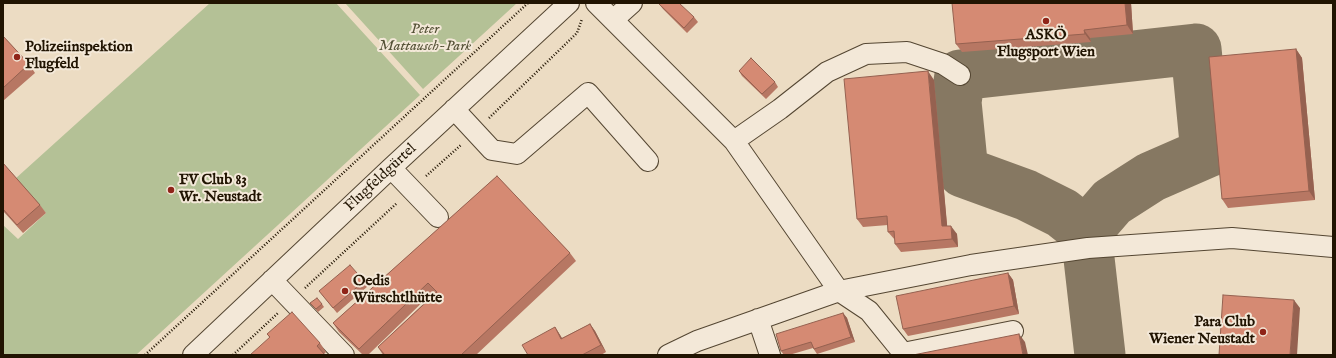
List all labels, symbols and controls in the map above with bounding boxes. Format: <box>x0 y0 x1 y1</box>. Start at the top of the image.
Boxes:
marker: ASKÖ Flugsport Wien <box>1041 16 1051 26</box>
park label: Peter Mattausch-Park <box>379 21 471 56</box>
place label: ASKÖ Flugsport Wien <box>997 27 1095 62</box>
place label: Polizeiinspektion Flugfeld <box>25 39 133 74</box>
marker: Polizeiinspektion Flugfeld <box>12 52 22 62</box>
street label: Flugfeldgürtel <box>341 140 421 216</box>
place label: FV Club 83 Wr. Neustadt <box>179 172 262 207</box>
marker: FV Club 83 Wr. Neustadt <box>166 185 176 195</box>
place label: Oedis Würschtlhütte <box>353 273 442 308</box>
marker: Oedis Würschtlhütte <box>340 286 350 296</box>
place label: Para Club Wiener Neustadt <box>1149 314 1255 349</box>
marker: Para Club Wiener Neustadt <box>1258 327 1268 337</box>

